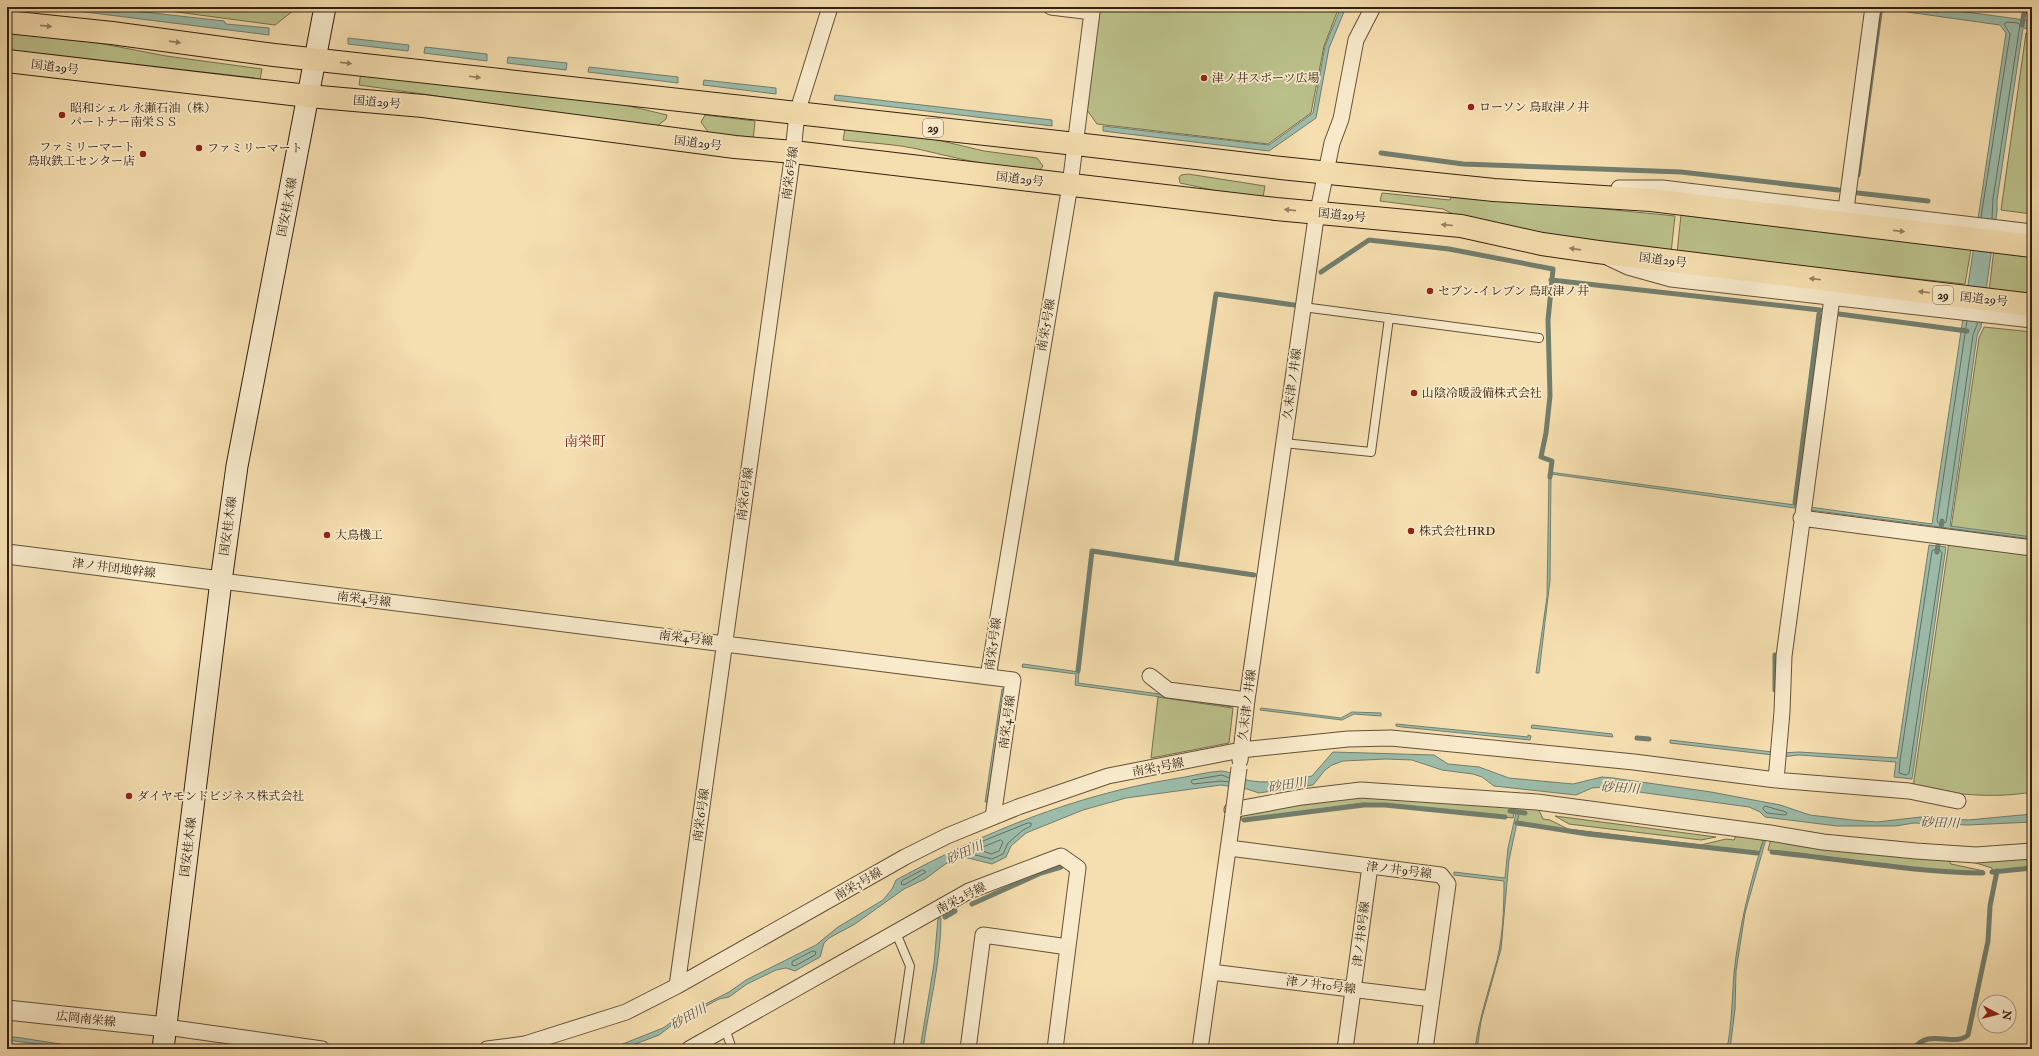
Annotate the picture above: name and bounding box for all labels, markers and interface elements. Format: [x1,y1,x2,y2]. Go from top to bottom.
one-way arrow [40,23,52,30]
one-way arrow [169,38,181,45]
street label: 国道29号 [30,57,80,78]
one-way arrow [339,60,352,66]
place label: 津ノ井スポーツ広場 [1212,71,1320,86]
marker: 津ノ井スポーツ広場 [1199,73,1209,83]
one-way arrow [469,74,481,80]
street label: 国道29号 [352,93,402,112]
place label: ローソン 鳥取津ノ井 [1479,100,1590,115]
place label: 昭和シェル 永瀬石油（株） パートナー南栄ＳＳ [70,101,216,130]
marker: ローソン 鳥取津ノ井 [1466,102,1476,112]
marker: 昭和シェル 永瀬石油（株） パートナー南栄ＳＳ [57,110,67,120]
road number: 29 [923,119,943,137]
street label: 国道29号 [673,133,723,154]
place label: ファミリーマート 鳥取鉄工センター店 [27,140,135,169]
place label: ファミリーマート [207,141,303,156]
marker: ファミリーマート [194,143,204,153]
street label: 南栄6号線 [779,145,802,201]
marker: ファミリーマート 鳥取鉄工センター店 [138,149,148,159]
street label: 国道29号 [995,169,1045,190]
street label: 国安桂木線 [274,176,301,238]
street label: 国道29号 [1317,206,1367,225]
one-way arrow [1284,207,1296,213]
one-way arrow [1441,222,1453,228]
one-way arrow [1893,227,1905,234]
one-way arrow [1569,246,1581,252]
street label: 国道29号 [1638,250,1688,271]
one-way arrow [1809,275,1821,282]
place label: セブン-イレブン 鳥取津ノ井 [1438,284,1590,299]
marker: セブン-イレブン 鳥取津ノ井 [1425,286,1435,296]
road number: 29 [1933,286,1953,304]
one-way arrow [1918,289,1930,295]
street label: 国道29号 [1959,290,2009,309]
street label: 南栄5号線 [1034,298,1059,353]
street label: 久末津ノ井線 [1280,347,1305,421]
place label: 山陰冷暖設備株式会社 [1422,386,1542,401]
marker: 山陰冷暖設備株式会社 [1409,388,1419,398]
district label: 南栄町 [564,433,606,450]
street label: 南栄6号線 [734,466,757,522]
street label: 国安桂木線 [217,495,240,557]
place label: 株式会社HRD [1419,524,1495,539]
marker: 株式会社HRD [1406,526,1416,536]
place label: 大鳥機工 [335,528,383,543]
marker: 大鳥機工 [322,530,332,540]
street label: 津ノ井団地幹線 [71,556,157,581]
street label: 南栄4号線 [336,589,392,610]
street label: 南栄5号線 [982,617,1005,671]
street label: 南栄4号線 [658,628,714,649]
street label: 久末津ノ井線 [1236,668,1259,742]
street label: 南栄4号線 [996,694,1019,750]
street label: 南栄3号線 [1131,755,1185,780]
water label: 砂田川 [1267,774,1310,796]
water label: 砂田川 [1600,779,1642,797]
street label: 南栄6号線 [690,787,713,843]
place label: ダイヤモンドビジネス株式会社 [137,789,304,804]
marker: ダイヤモンドビジネス株式会社 [124,791,134,801]
water label: 砂田川 [1920,814,1962,832]
street label: 国安桂木線 [177,816,200,878]
water label: 砂田川 [943,837,987,868]
street label: 津ノ井9号線 [1365,859,1433,882]
street label: 南栄3号線 [832,865,885,904]
street label: 南栄2号線 [934,879,989,917]
street label: 津ノ井8号線 [1350,901,1373,968]
street label: 津ノ井10号線 [1285,974,1357,997]
north arrow [1977,994,2017,1034]
water label: 砂田川 [668,999,711,1033]
text: N [1999,1008,2014,1022]
street label: 広岡南栄線 [55,1009,117,1030]

